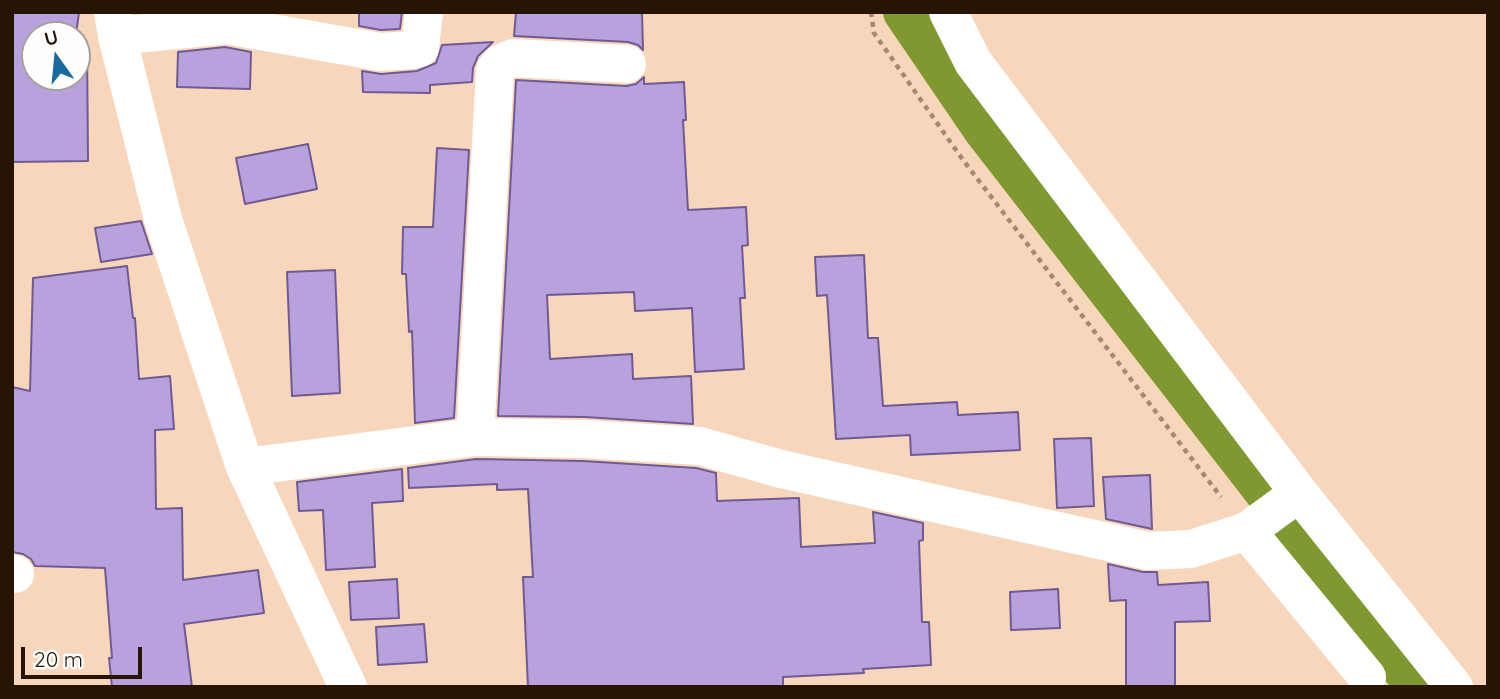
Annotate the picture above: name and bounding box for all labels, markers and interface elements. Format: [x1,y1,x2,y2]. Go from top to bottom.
north arrow [21,21,91,91]
text: U [42,24,61,51]
scale bar [24,632,145,676]
text: 20 m [34,646,83,672]

